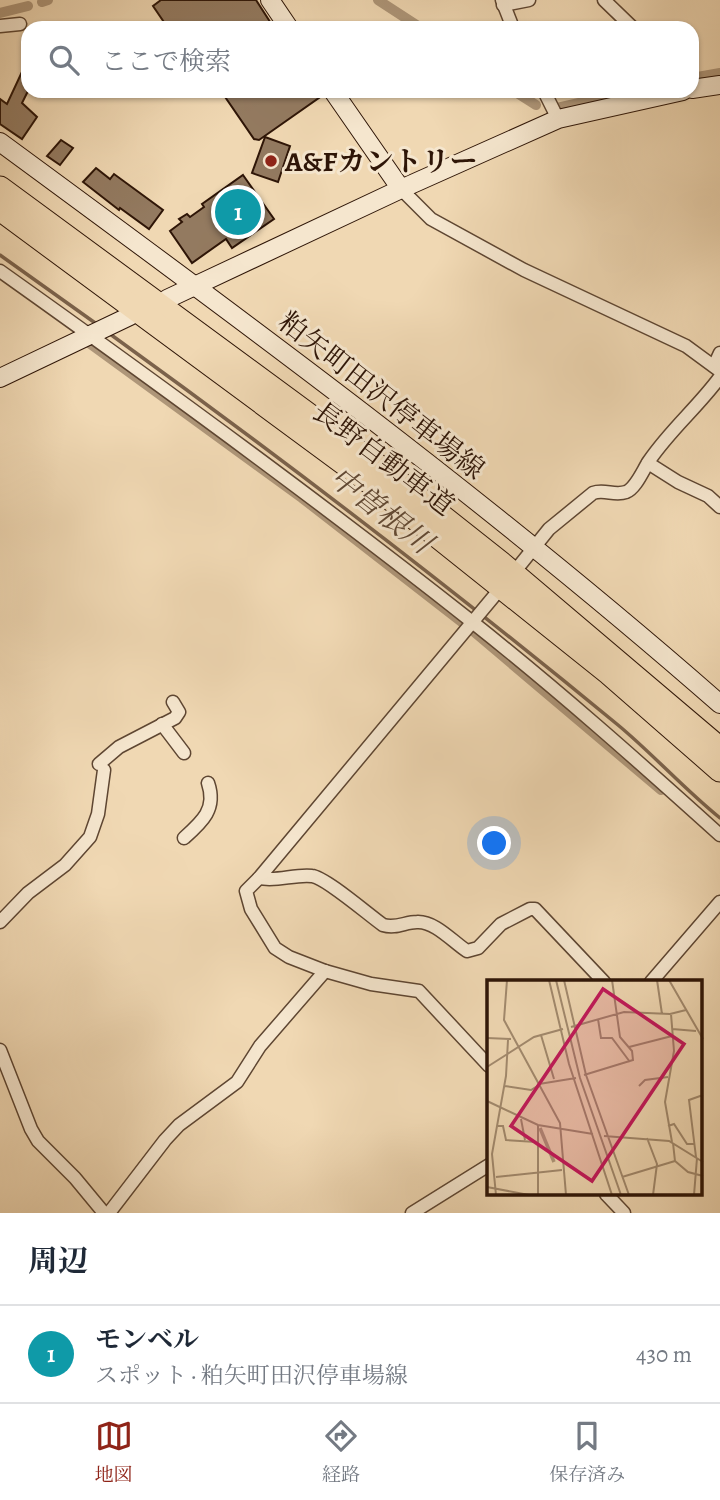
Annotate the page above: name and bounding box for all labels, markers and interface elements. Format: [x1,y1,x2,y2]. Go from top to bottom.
search box [21,21,699,98]
icon: search [45,41,83,79]
text: ここで検索 [101,44,231,79]
place label: A&Fカントリー [284,143,477,181]
marker: A&Fカントリー [263,153,279,169]
pin: 1 [215,186,261,238]
street label: 粕矢町田沢停車場線 [270,303,492,488]
street label: 長野自動車道 [305,393,462,525]
water label: 中曽根川 [321,457,443,565]
your location [477,826,511,860]
inset map [487,980,702,1196]
text: 周辺 [28,1241,88,1281]
text: モンベル [95,1322,199,1357]
text: 1 [47,1339,55,1370]
text: 430 m [636,1339,692,1370]
text: スポット · 粕矢町田沢停車場線 [95,1360,408,1391]
tab: 地図 [95,1417,133,1488]
tab: 経路 [322,1417,360,1488]
tab: 保存済み [549,1417,625,1488]

